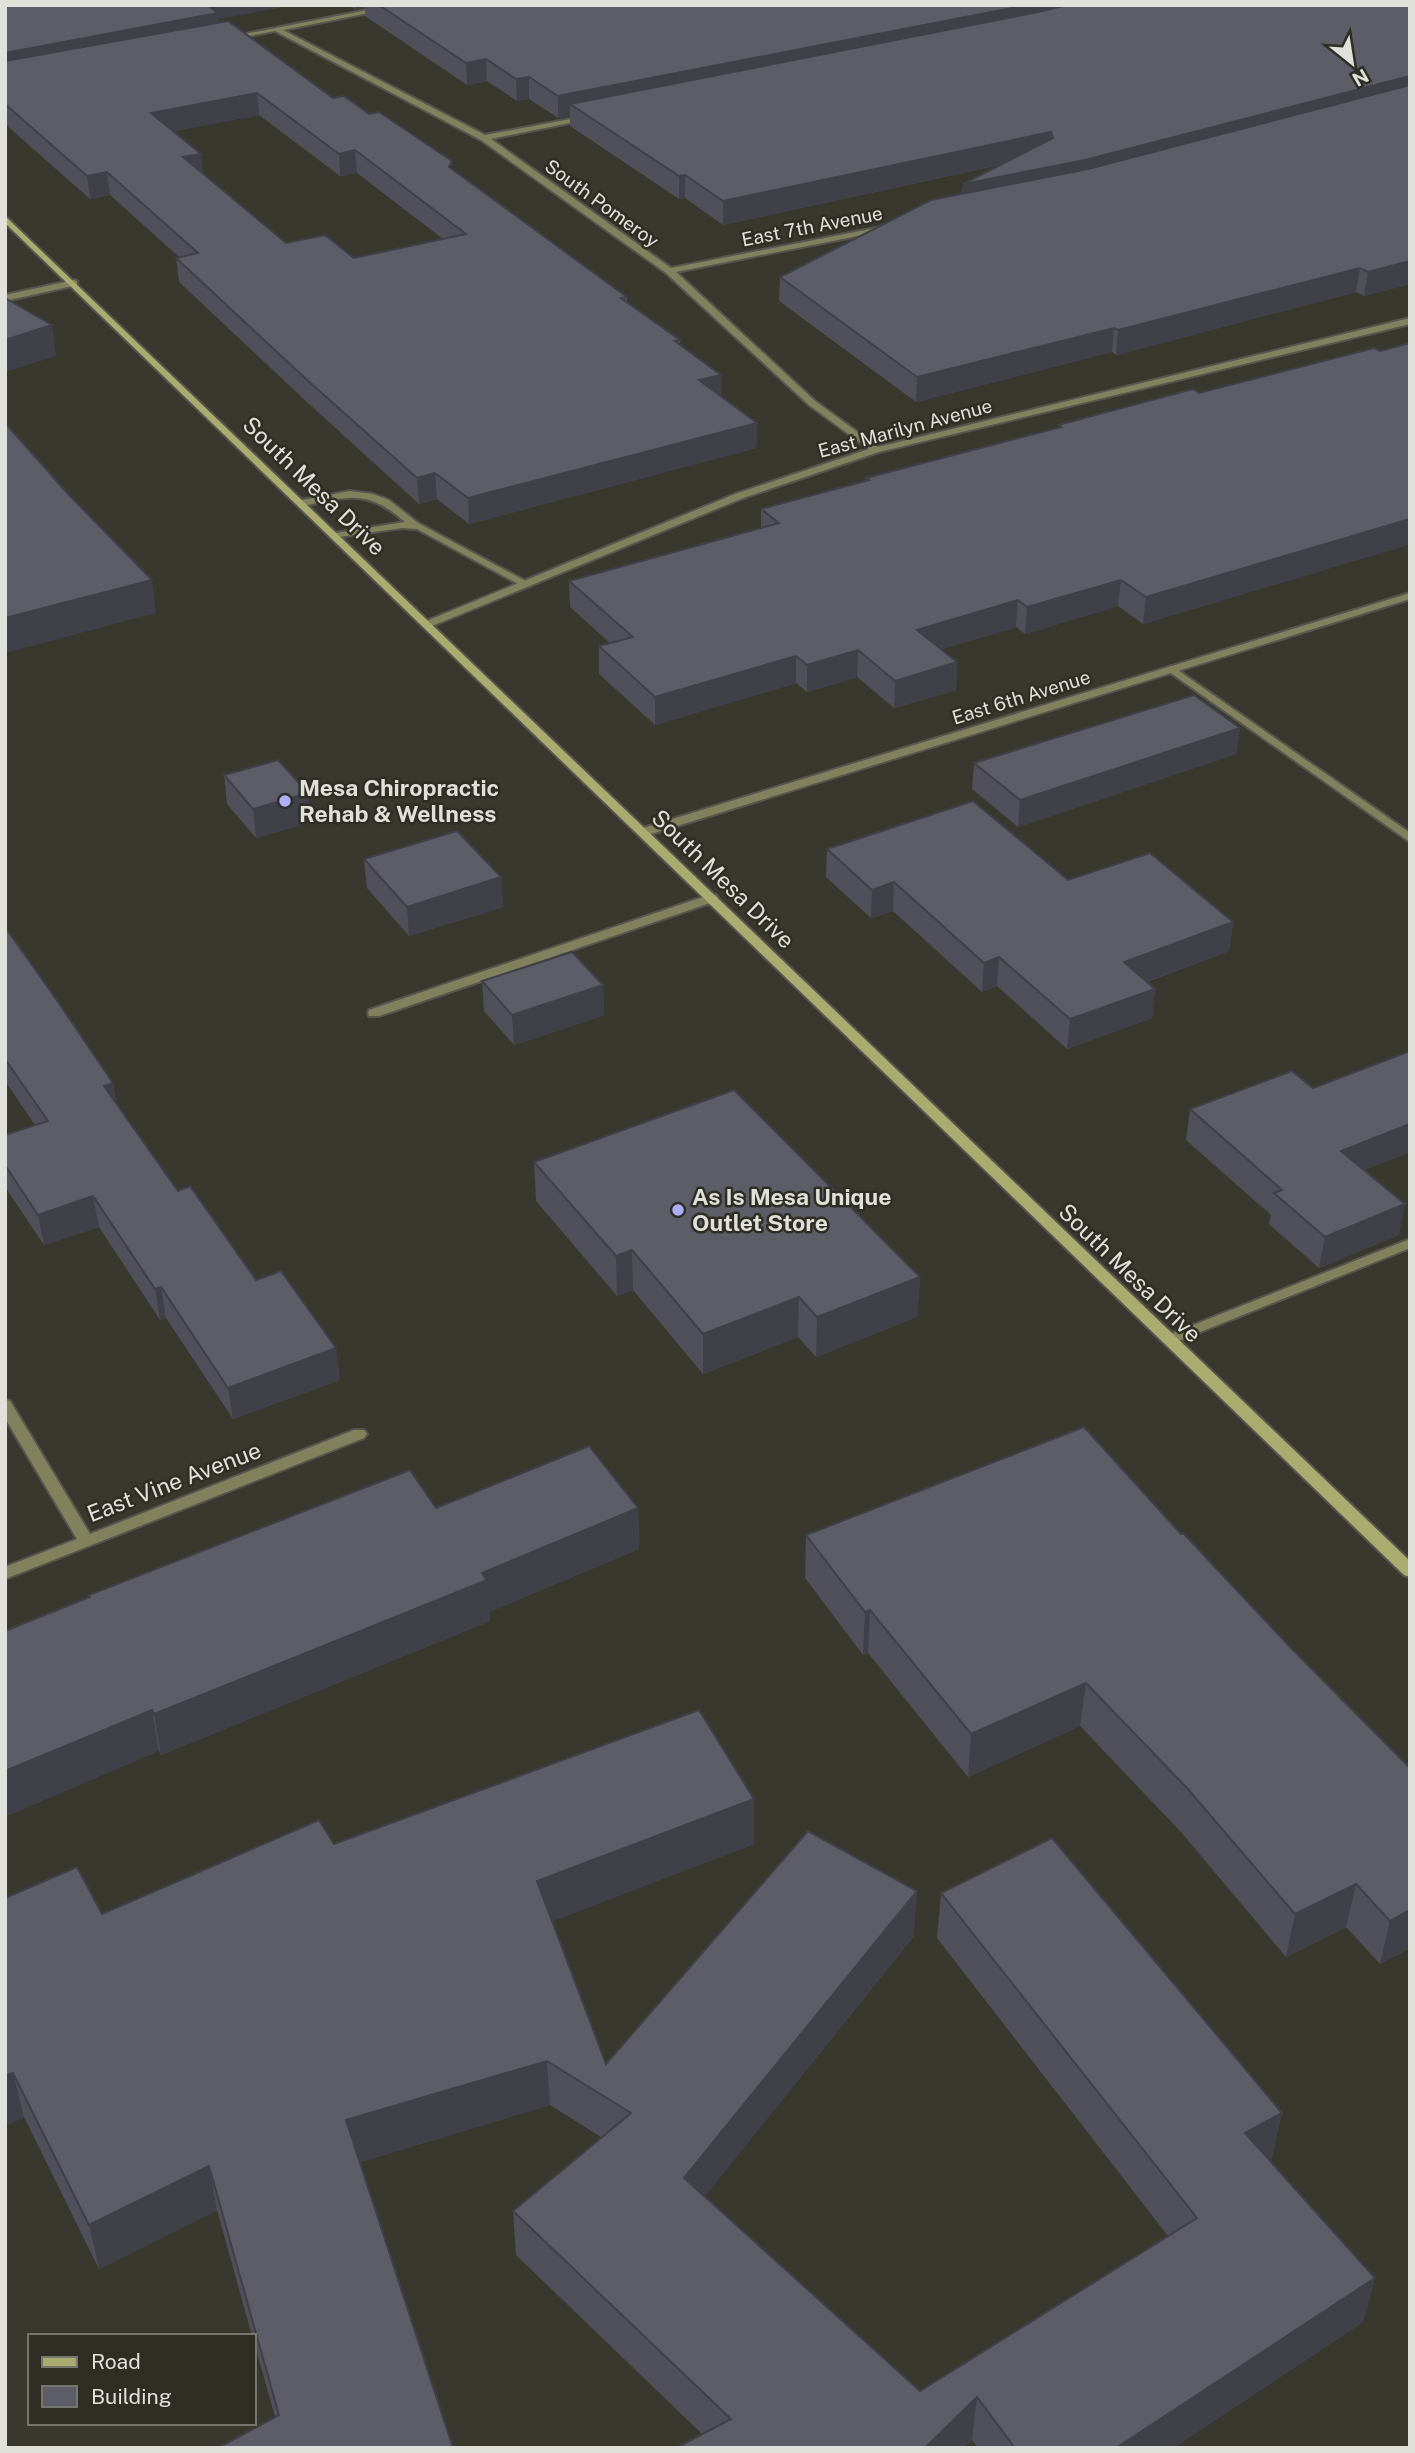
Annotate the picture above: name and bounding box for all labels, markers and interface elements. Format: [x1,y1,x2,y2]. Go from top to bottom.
north arrow [1317,28,1387,98]
text: N [1349,64,1372,91]
street label: South Pomeroy [541,154,663,252]
street label: East 7th Avenue [740,202,884,250]
street label: East Marilyn Avenue [816,394,994,462]
street label: South Mesa Drive [237,411,391,561]
street label: East 6th Avenue [949,665,1093,729]
place label: Mesa Chiropractic Rehab & Wellness [299,774,499,827]
marker: Mesa Chiropractic Rehab & Wellness [277,793,293,809]
street label: South Mesa Drive [646,804,800,954]
place label: As Is Mesa Unique Outlet Store [692,1183,892,1236]
street label: South Mesa Drive [1053,1198,1207,1348]
marker: As Is Mesa Unique Outlet Store [670,1202,686,1218]
street label: East Vine Avenue [83,1436,265,1527]
legend [28,2334,256,2425]
text: Road [91,2349,141,2374]
text: Building [91,2384,172,2409]

